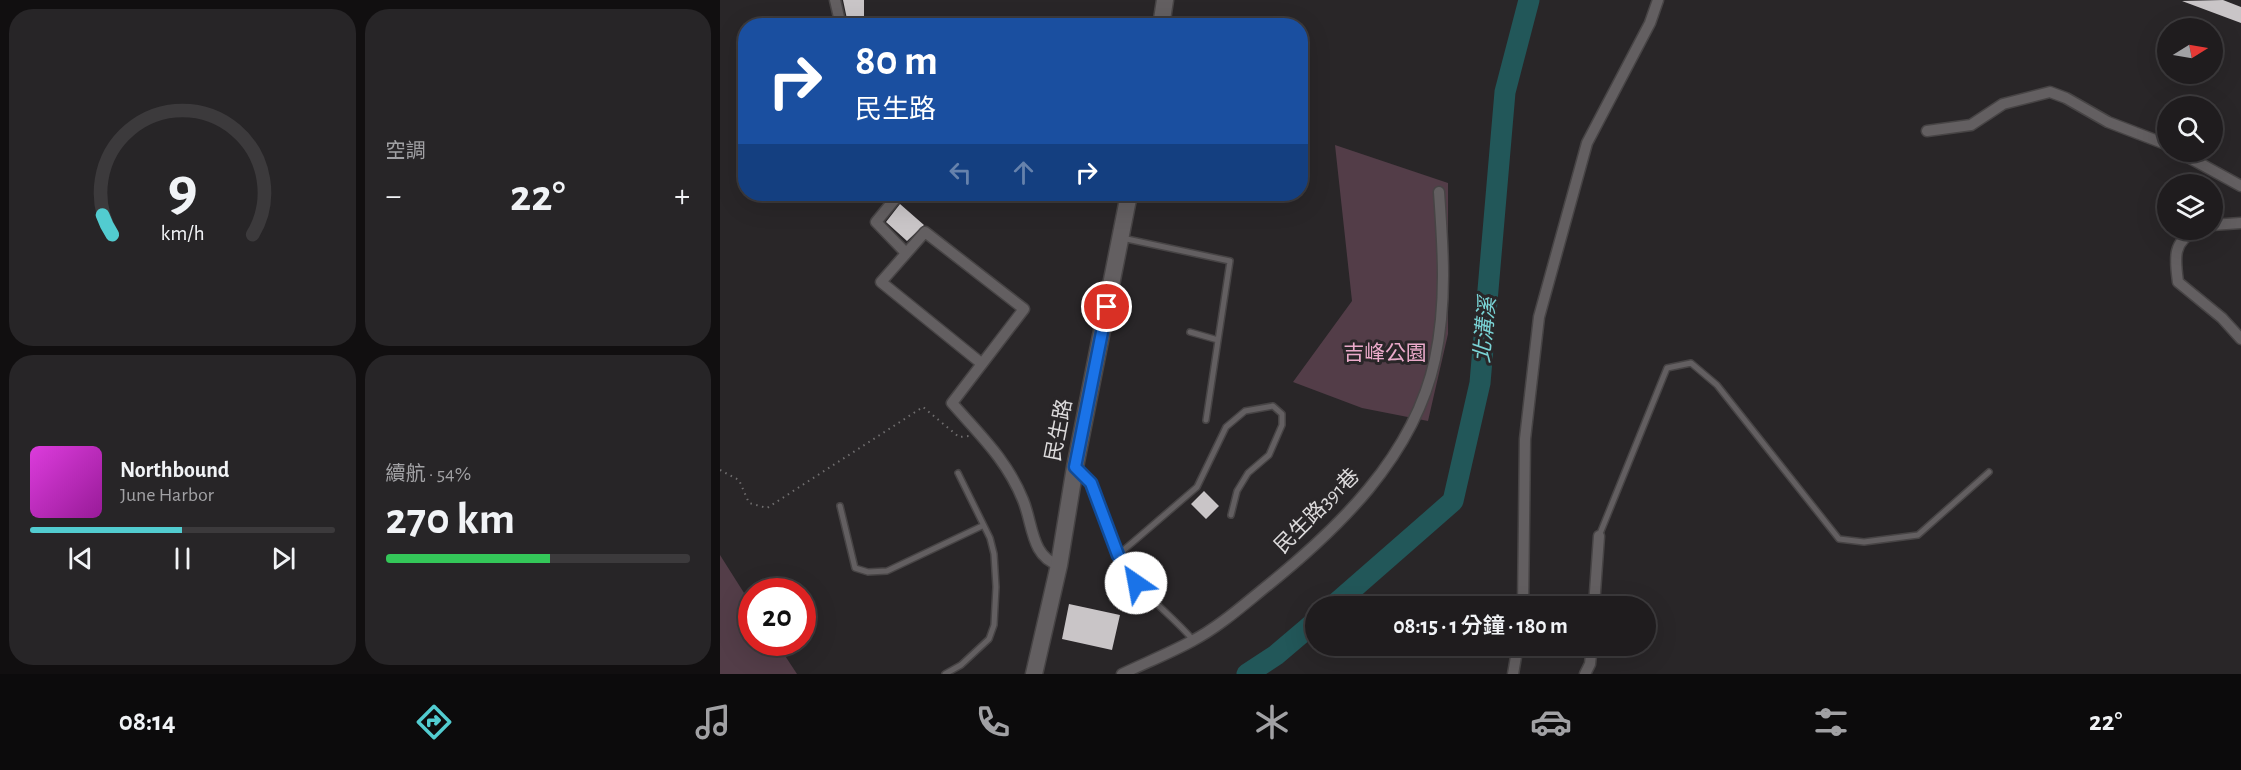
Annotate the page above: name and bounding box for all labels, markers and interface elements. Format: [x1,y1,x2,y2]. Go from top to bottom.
north arrow [2157,18,2223,84]
map controls [2157,18,2223,240]
text: 80 m [855,40,938,82]
icon: right [756,42,834,120]
text: 民生路 [855,96,936,123]
button: search [2157,96,2223,162]
text: 空調 [386,141,426,161]
icon: left [944,156,977,189]
icon: ahead [1007,156,1040,189]
icon: right [1070,156,1103,189]
text: 9 [167,159,197,221]
text: 22° [510,174,566,219]
button: layers [2157,174,2223,240]
text: − [386,180,401,213]
text: + [674,180,690,213]
text: km/h [160,223,204,244]
pin [1081,281,1132,332]
icon: arrive [1090,290,1123,323]
water label: 北溝溪 [1470,293,1499,364]
park label: 吉峰公園 [1343,342,1427,364]
street label: 民生路 [1042,397,1075,463]
text: Northbound [120,459,229,481]
text: 續航 · 54% [386,464,471,484]
street label: 民生路391巷 [1270,464,1363,557]
text: June Harbor [120,485,214,505]
text: 270 km [386,497,515,542]
icon: previous [64,542,97,575]
icon: pause [166,542,199,575]
icon: next [267,542,300,575]
position arrow [1104,551,1168,615]
speed limit sign: 20 [738,578,816,656]
text: 08:15 · 1 分鐘 · 180 m [1393,615,1568,637]
icon: directions [413,701,455,743]
icon: music [692,701,734,743]
icon: phone [972,701,1014,743]
icon: climate [1251,701,1293,743]
icon: car [1530,701,1572,743]
icon: filters [1810,701,1852,743]
text: 08:14 [119,708,176,735]
text: 22° [2089,708,2122,735]

